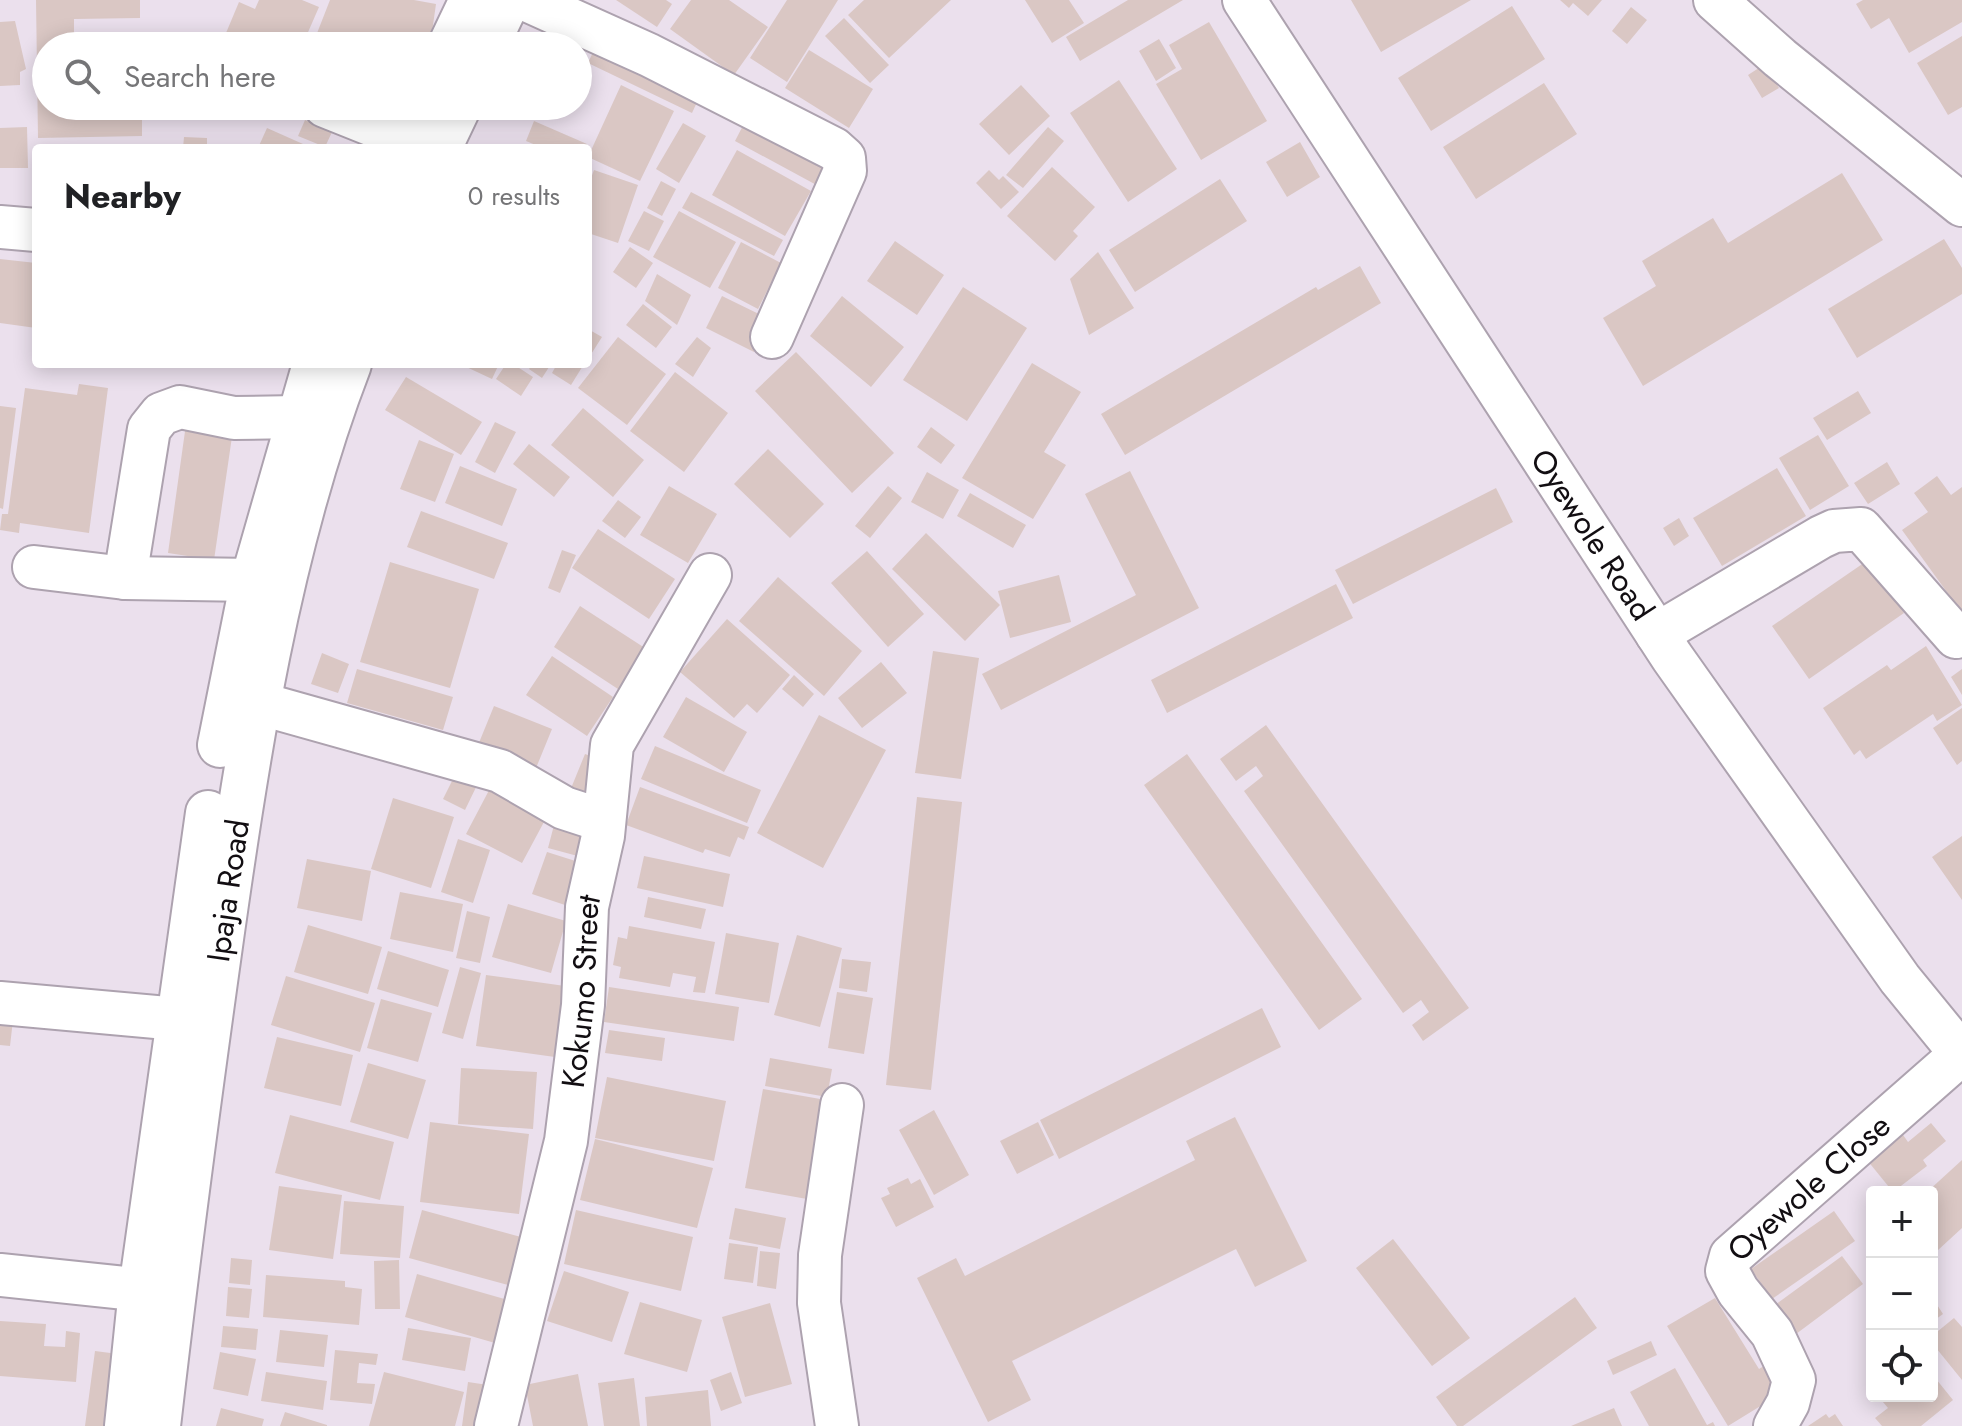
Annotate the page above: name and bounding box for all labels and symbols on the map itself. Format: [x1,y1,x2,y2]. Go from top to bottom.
street label: Oyewole Road [1519,440,1665,630]
street label: Ipaja Road [195,816,261,965]
street label: Kokumo Street [550,890,612,1091]
street label: Oyewole Close [1717,1103,1901,1272]

